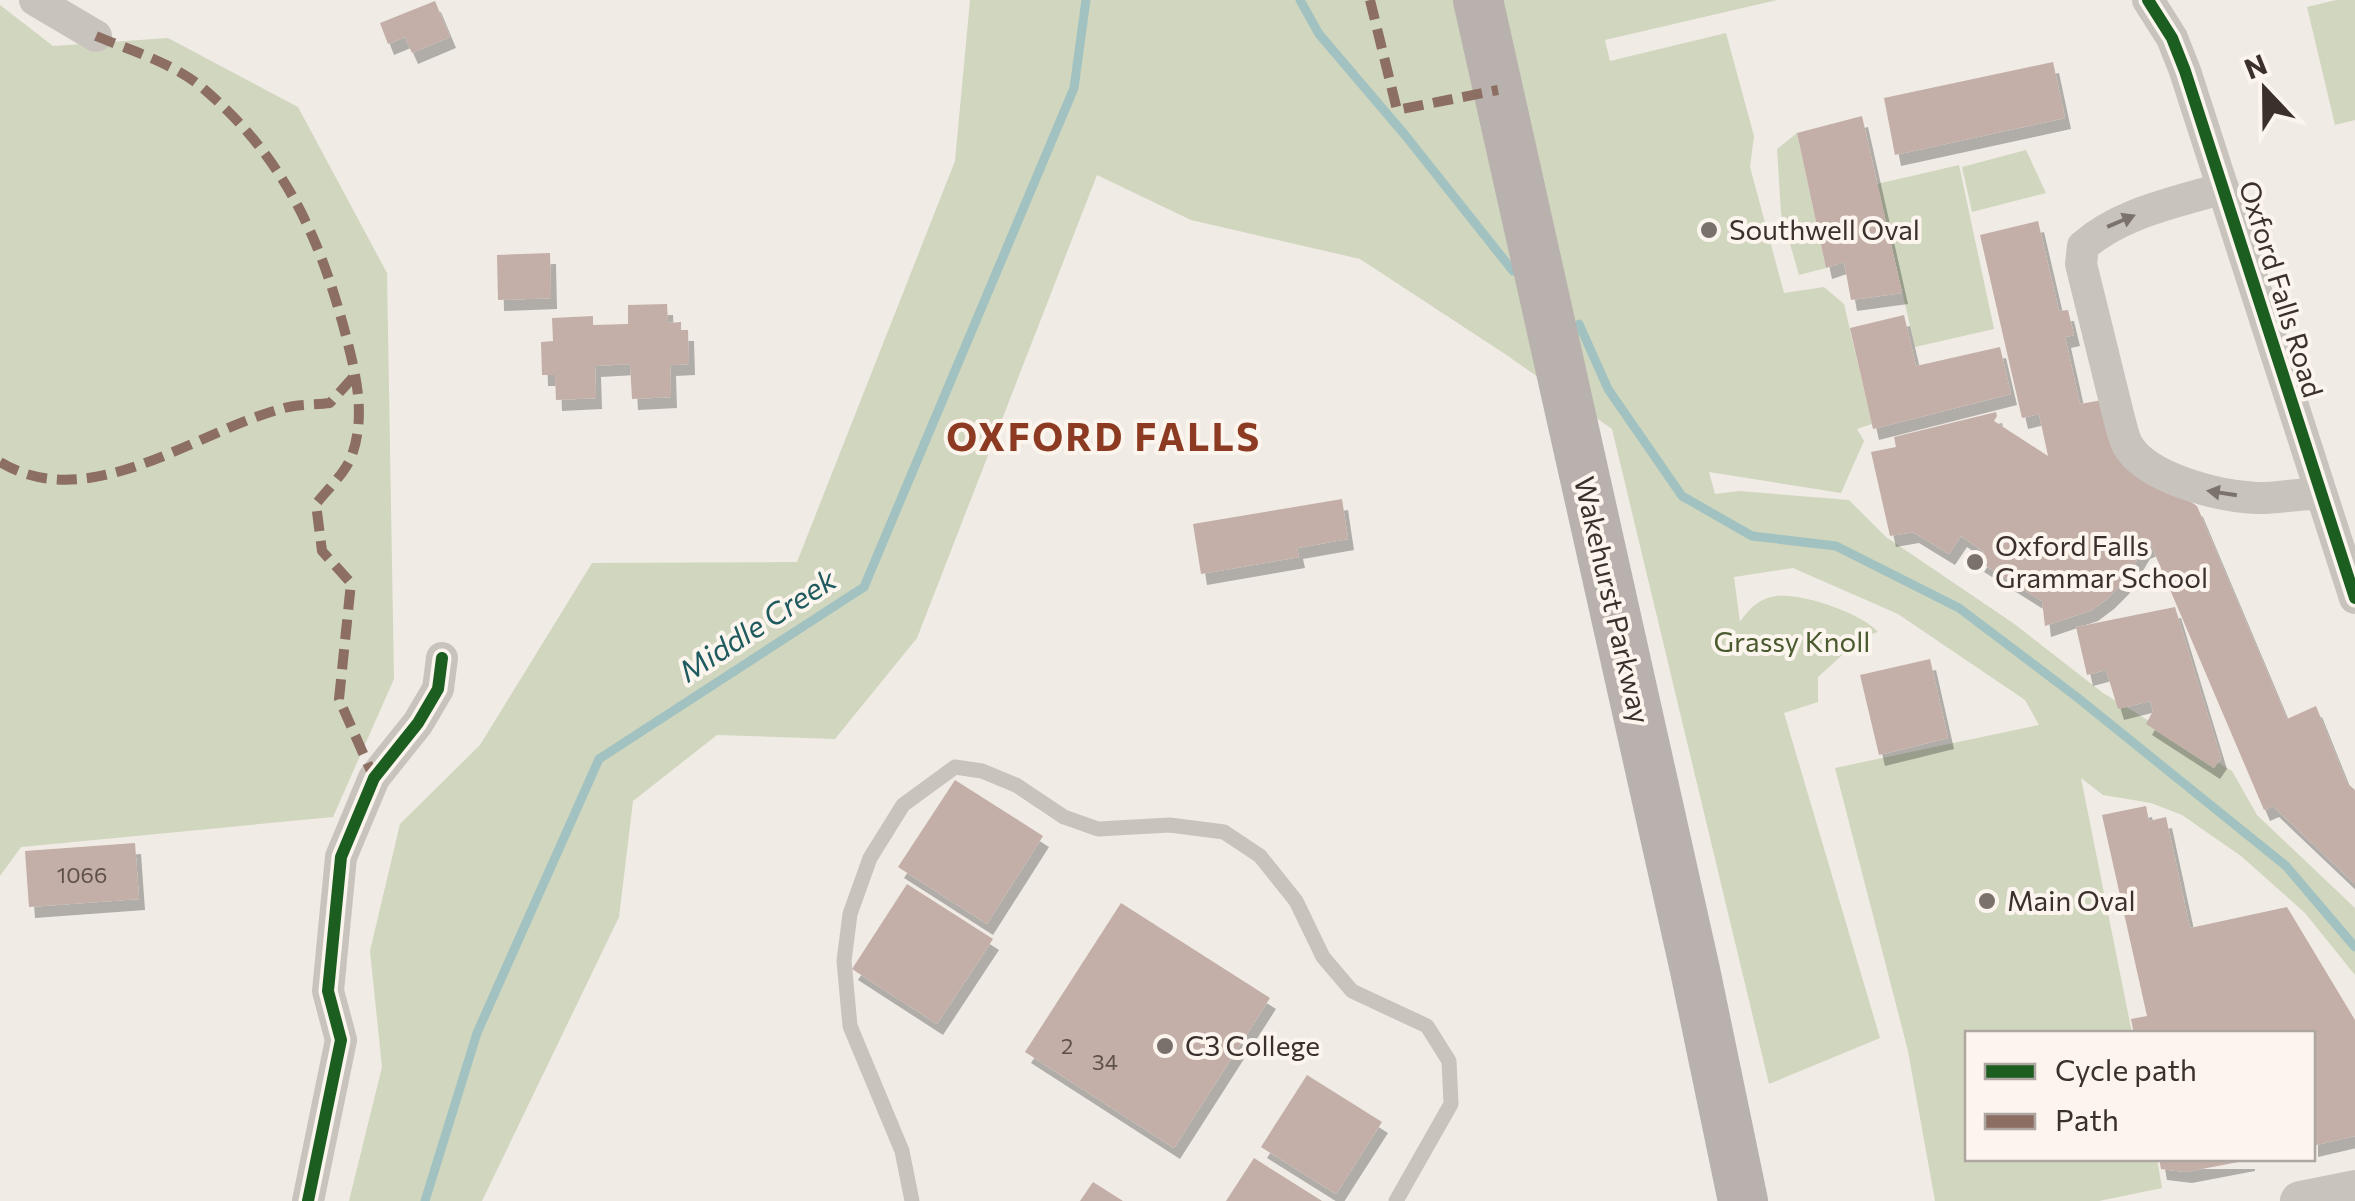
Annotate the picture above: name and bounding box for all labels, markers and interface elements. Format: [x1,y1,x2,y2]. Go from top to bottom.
north arrow [2215,40,2315,140]
text: N [2239,46,2271,86]
street label: Oxford Falls Road [2233,176,2331,401]
place label: Southwell Oval [1729,212,1920,246]
one-way arrow [2106,213,2136,229]
marker: Southwell Oval [1698,219,1720,241]
district label: OXFORD FALLS [946,412,1262,459]
street label: Wakehurst Parkway [1568,473,1658,727]
one-way arrow [2206,485,2238,501]
place label: Oxford Falls Grammar School [1995,528,2208,594]
marker: Oxford Falls Grammar School [1964,551,1986,573]
water label: Middle Creek [671,559,843,688]
park label: Grassy Knoll [1714,624,1870,658]
house number: 1066 [57,861,107,888]
place label: Main Oval [2007,883,2136,917]
marker: Main Oval [1976,890,1998,912]
place label: C3 College [1185,1028,1320,1062]
legend [1965,1031,2315,1161]
house number: 2 [1061,1032,1073,1059]
marker: C3 College [1154,1035,1176,1057]
house number: 34 [1092,1048,1118,1075]
text: Cycle path [2055,1050,2197,1087]
text: Path [2055,1100,2119,1137]

